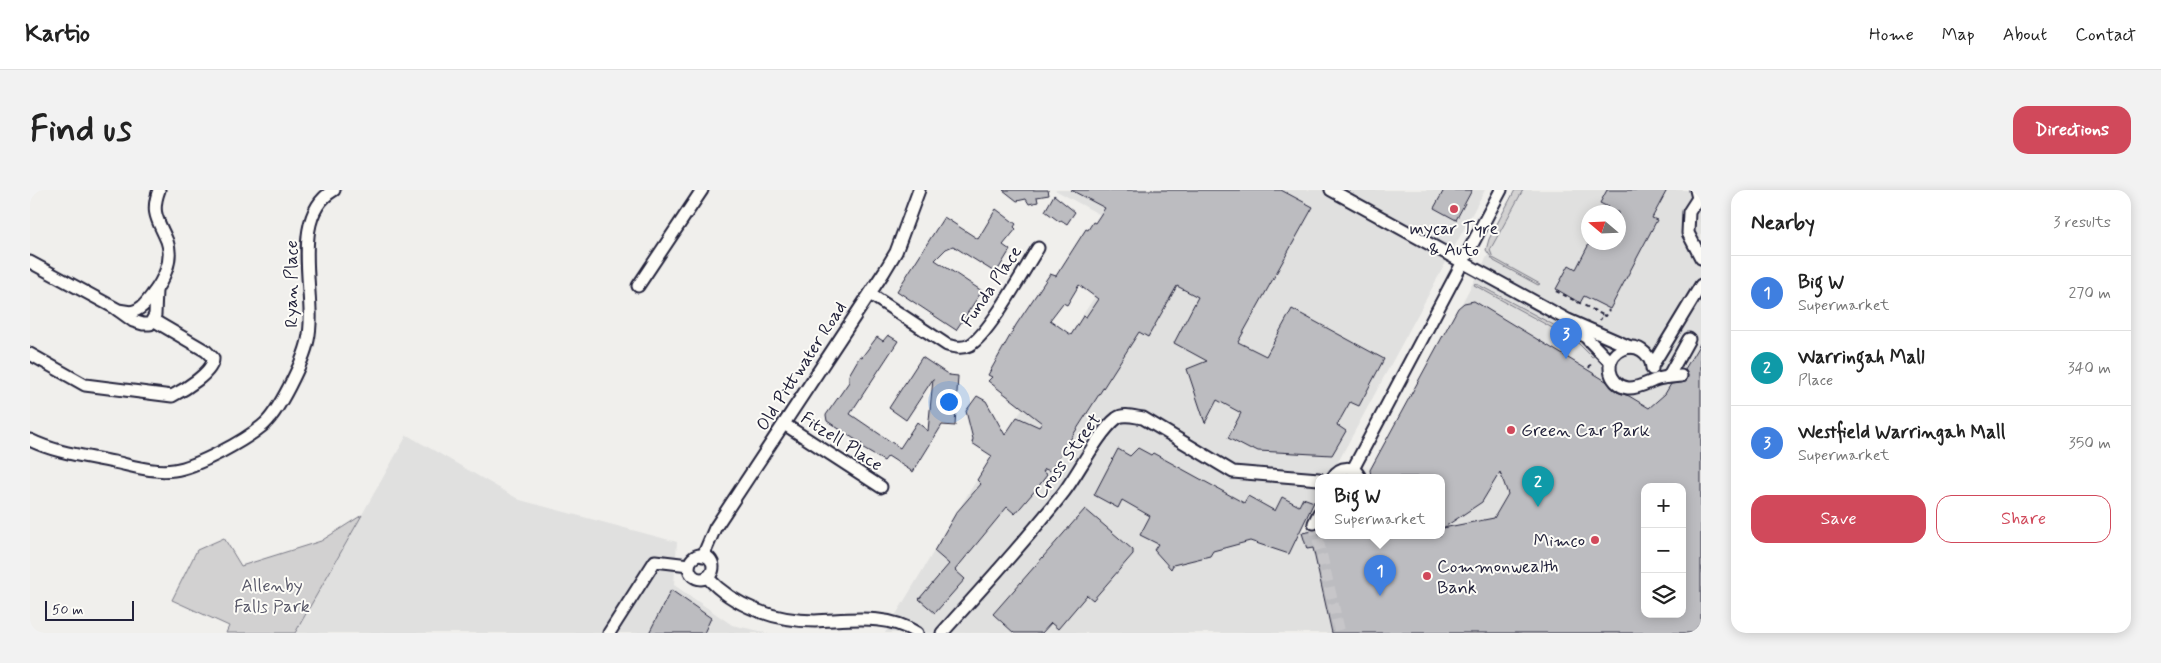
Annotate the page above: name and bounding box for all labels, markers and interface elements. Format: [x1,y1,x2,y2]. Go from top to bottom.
text: Kartio [25,19,90,50]
text: Home [1869,23,1914,47]
text: Map [1942,23,1975,47]
text: About [2003,23,2047,47]
text: Contact [2075,23,2136,47]
button: Directions [2013,106,2131,154]
text: Find us [30,107,132,153]
marker: mycar Tyre & Auto [1448,203,1460,215]
north arrow [1581,205,1626,250]
text: Nearby [1751,209,1815,237]
text: 3 results [2053,212,2111,233]
place label: mycar Tyre & Auto [1410,217,1499,262]
street label: Ryan Place [280,240,304,328]
street label: Funda Place [956,241,1028,332]
text: Big W [1798,270,1844,295]
text: 1 [1763,283,1771,304]
text: 270 m [2068,283,2111,304]
text: Supermarket [1798,295,1889,316]
street label: Old Pittwater Road [751,297,853,436]
pin: 3 [1550,318,1582,359]
text: Warringah Mall [1798,345,1925,370]
text: 2 [1763,358,1771,379]
text: 340 m [2067,358,2111,379]
text: Place [1798,370,1833,391]
your location [936,389,962,415]
street label: Fitzell Place [796,406,887,477]
street label: Cross Street [1029,409,1107,504]
place label: Green Car Park [1521,419,1650,443]
text: Westfield Warringah Mall [1798,420,2005,445]
marker: Green Car Park [1505,424,1517,436]
text: 3 [1763,433,1771,454]
text: 350 m [2069,433,2111,454]
text: Supermarket [1798,445,1889,466]
pin: 2 [1522,466,1554,507]
popup [1315,474,1445,539]
map controls [1641,483,1686,618]
button: + [1641,483,1686,528]
text: Big W [1334,484,1381,509]
button: Save [1751,495,1926,543]
button: Share [1936,495,2111,543]
text: Supermarket [1334,509,1426,530]
button: − [1641,528,1686,573]
place label: Mimco [1534,529,1585,553]
marker: Mimco [1589,534,1601,546]
pin: 1 [1364,555,1396,596]
place label: Commonwealth Bank [1437,555,1558,600]
marker: Commonwealth Bank [1421,570,1433,582]
button: layers [1641,573,1686,618]
park label: Allenby Falls Park [234,574,310,619]
scale bar [45,598,134,621]
text: 50 m [52,601,83,619]

